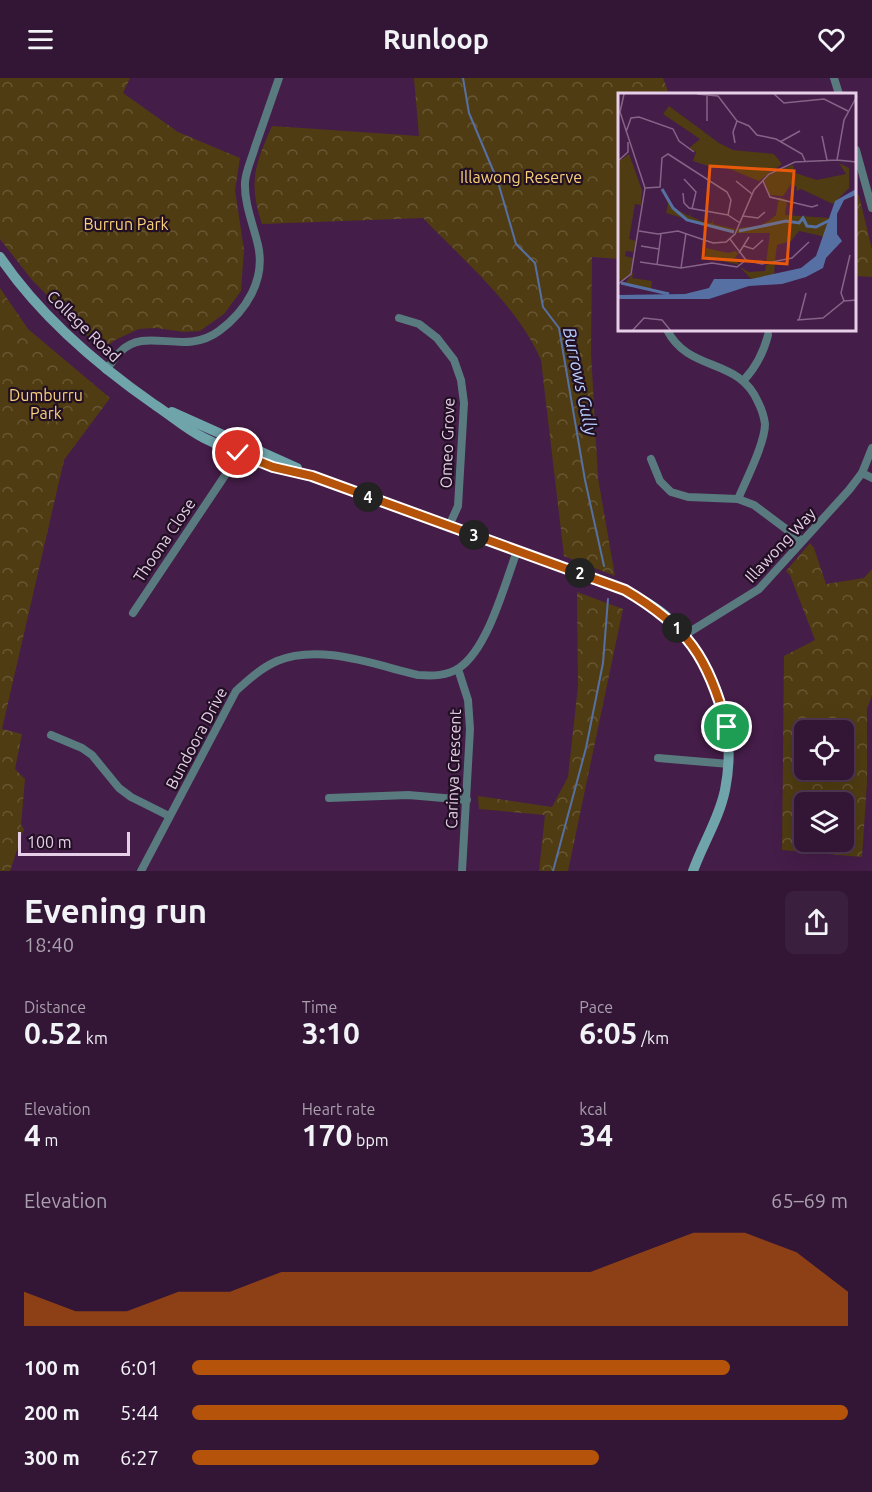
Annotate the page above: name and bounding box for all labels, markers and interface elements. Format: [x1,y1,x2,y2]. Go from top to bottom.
icon: menu [24,23,57,56]
icon: heart [815,23,848,56]
text: Runloop [383,24,489,54]
inset map [618,93,857,332]
park label: Illawong Reserve [460,168,582,186]
park label: Burrun Park [83,215,169,233]
street label: College Road [44,287,124,365]
water label: Burrows Gully [560,325,602,437]
park label: Dumburru Park [9,386,83,422]
street label: Omeo Grove [436,397,458,489]
pin [212,427,263,478]
icon: check [221,436,254,469]
pin: 4 [353,482,383,512]
text: 4 [363,488,373,506]
street label: Thoona Close [129,495,199,585]
street label: Illawong Way [741,504,819,586]
pin: 3 [459,520,489,550]
text: 3 [469,526,479,544]
pin: 2 [565,558,595,588]
text: 2 [575,564,585,582]
pin: 1 [662,613,692,643]
text: 1 [672,619,682,637]
street label: Bundoora Drive [162,684,230,792]
pin [701,701,752,752]
street label: Carinya Crescent [442,708,464,829]
icon: arrive [710,710,743,743]
map controls [794,720,854,852]
button: locate [794,720,854,780]
button: layers [794,792,854,852]
scale bar [18,829,130,856]
text: 100 m [27,833,72,851]
button: share [785,891,848,954]
text: Evening run [24,892,207,929]
text: 18:40 [24,933,74,956]
text: Distance [24,998,86,1016]
text: Time [302,998,337,1016]
text: Pace [579,998,613,1016]
text: 0.52 [24,1016,82,1050]
text: 3:10 [302,1016,360,1050]
text: 6:05 [579,1016,637,1050]
text: km [82,1029,108,1047]
text: /km [637,1029,669,1047]
text: Elevation [24,1100,91,1118]
text: Heart rate [302,1100,375,1118]
text: kcal [579,1100,607,1118]
text: 4 [24,1118,41,1152]
text: 170 [302,1118,352,1152]
text: 34 [579,1118,613,1152]
text: m [41,1131,58,1149]
text: bpm [352,1131,389,1149]
text: Elevation [24,1189,107,1212]
text: 65–69 m [771,1189,848,1212]
text: 100 m [24,1356,80,1379]
text: 6:01 [120,1356,159,1379]
text: 200 m [24,1401,80,1424]
text: 5:44 [120,1401,159,1424]
text: 300 m [24,1446,80,1469]
text: 6:27 [120,1446,159,1469]

